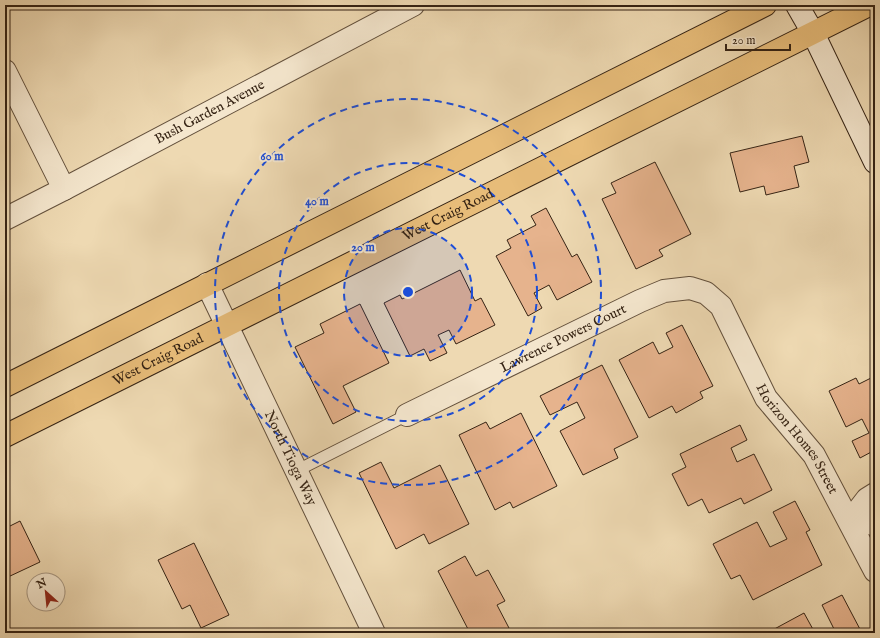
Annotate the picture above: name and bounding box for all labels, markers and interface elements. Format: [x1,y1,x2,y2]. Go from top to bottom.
scale bar [726,26,790,52]
text: 20 m [732,33,755,48]
street label: Bush Garden Avenue [152,76,268,148]
text: 60 m [261,149,284,164]
street label: West Craig Road [400,185,497,245]
text: 40 m [305,194,330,209]
text: 20 m [351,240,375,255]
centre of rings [401,285,415,299]
street label: Lawrence Powers Court [497,300,630,377]
street label: West Craig Road [110,329,207,390]
street label: Horizon Homes Street [751,381,842,497]
street label: North Tioga Way [260,408,321,509]
north arrow [26,572,66,612]
text: N [34,575,50,593]

